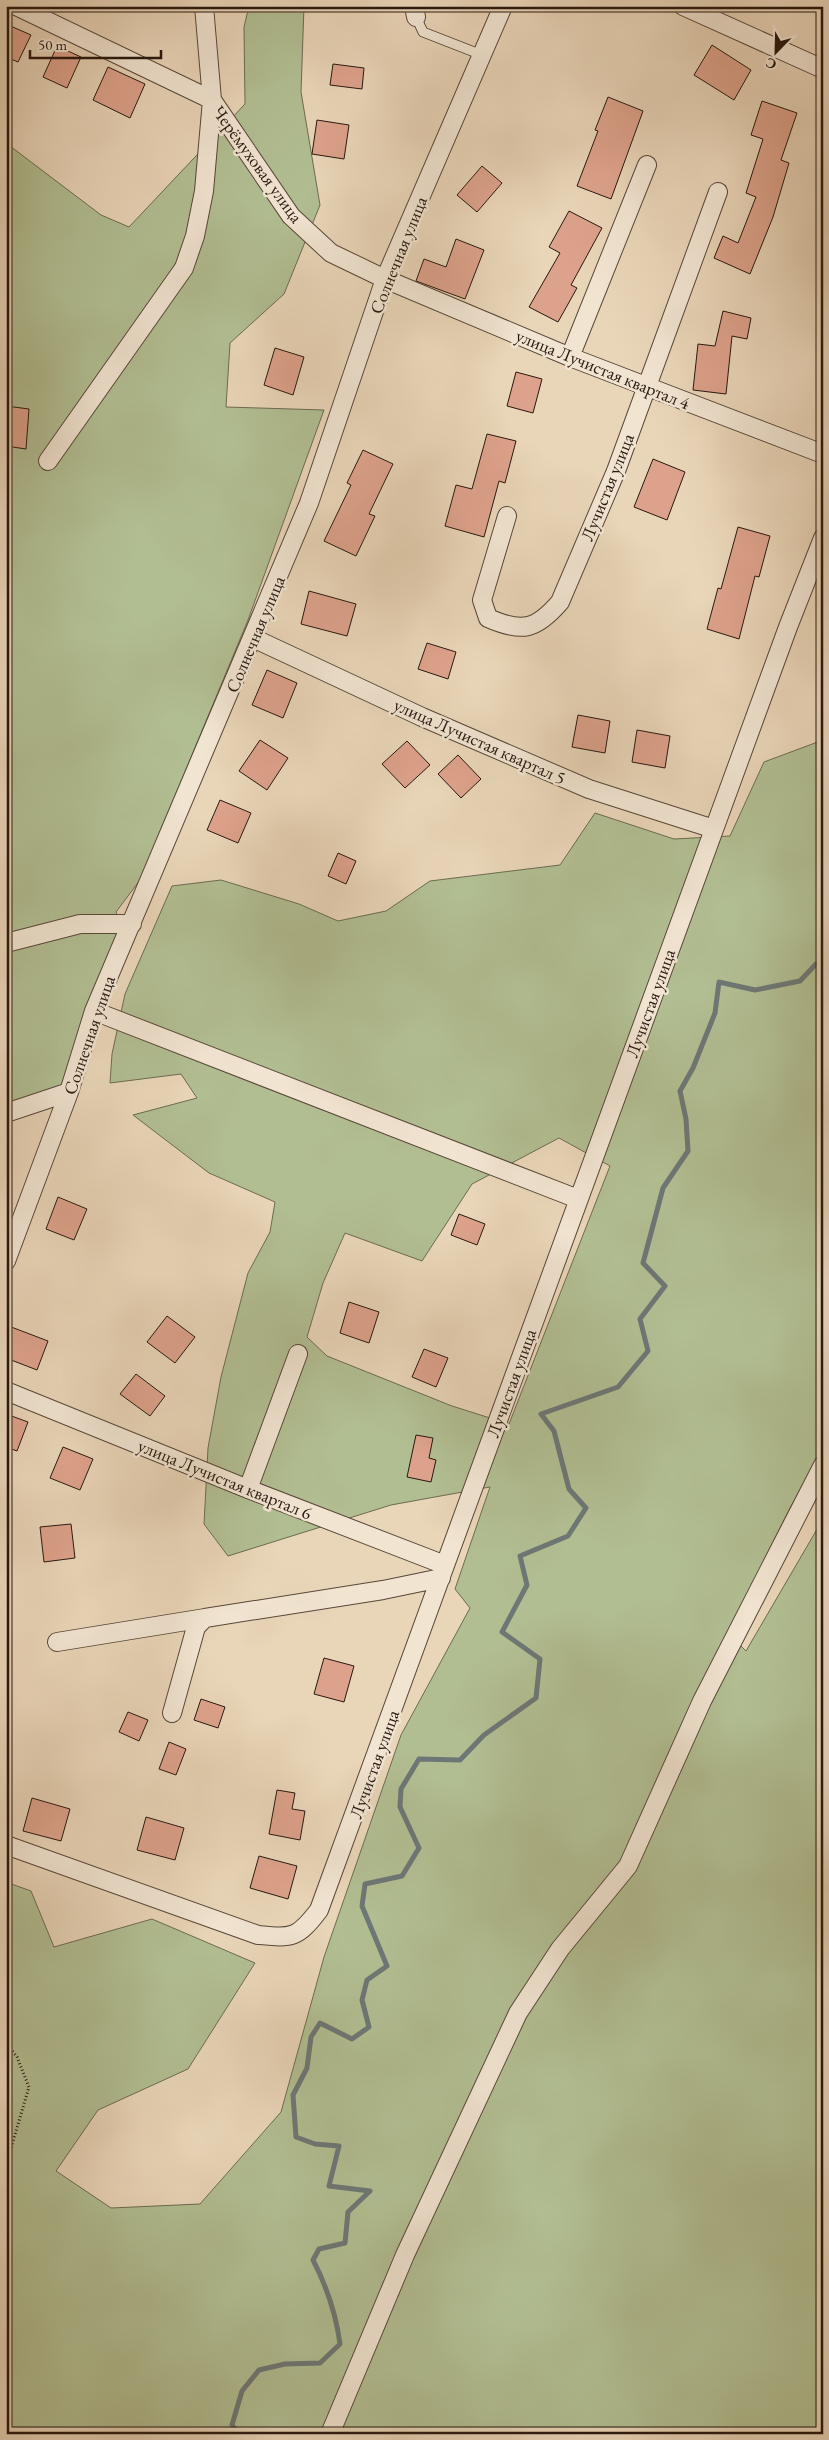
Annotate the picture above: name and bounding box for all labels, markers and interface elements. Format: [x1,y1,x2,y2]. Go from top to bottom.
scale bar [30,28,161,60]
north arrow [752,28,802,78]
text: 50 m [38,35,67,54]
text: С [763,54,779,74]
street label: Черёмуховая улица [208,101,309,228]
street label: Солнечная улица [364,192,432,317]
street label: улица Лучистая квартал 4 [513,324,694,415]
street label: Лучистая улица [575,429,639,544]
street label: Солнечная улица [220,571,290,696]
street label: улица Лучистая квартал 5 [391,693,569,789]
street label: Лучистая улица [620,945,681,1060]
street label: Солнечная улица [58,972,120,1098]
street label: Лучистая улица [481,1325,542,1440]
street label: улица Лучистая квартал 6 [135,1434,316,1525]
street label: Лучистая улица [344,1706,405,1821]

